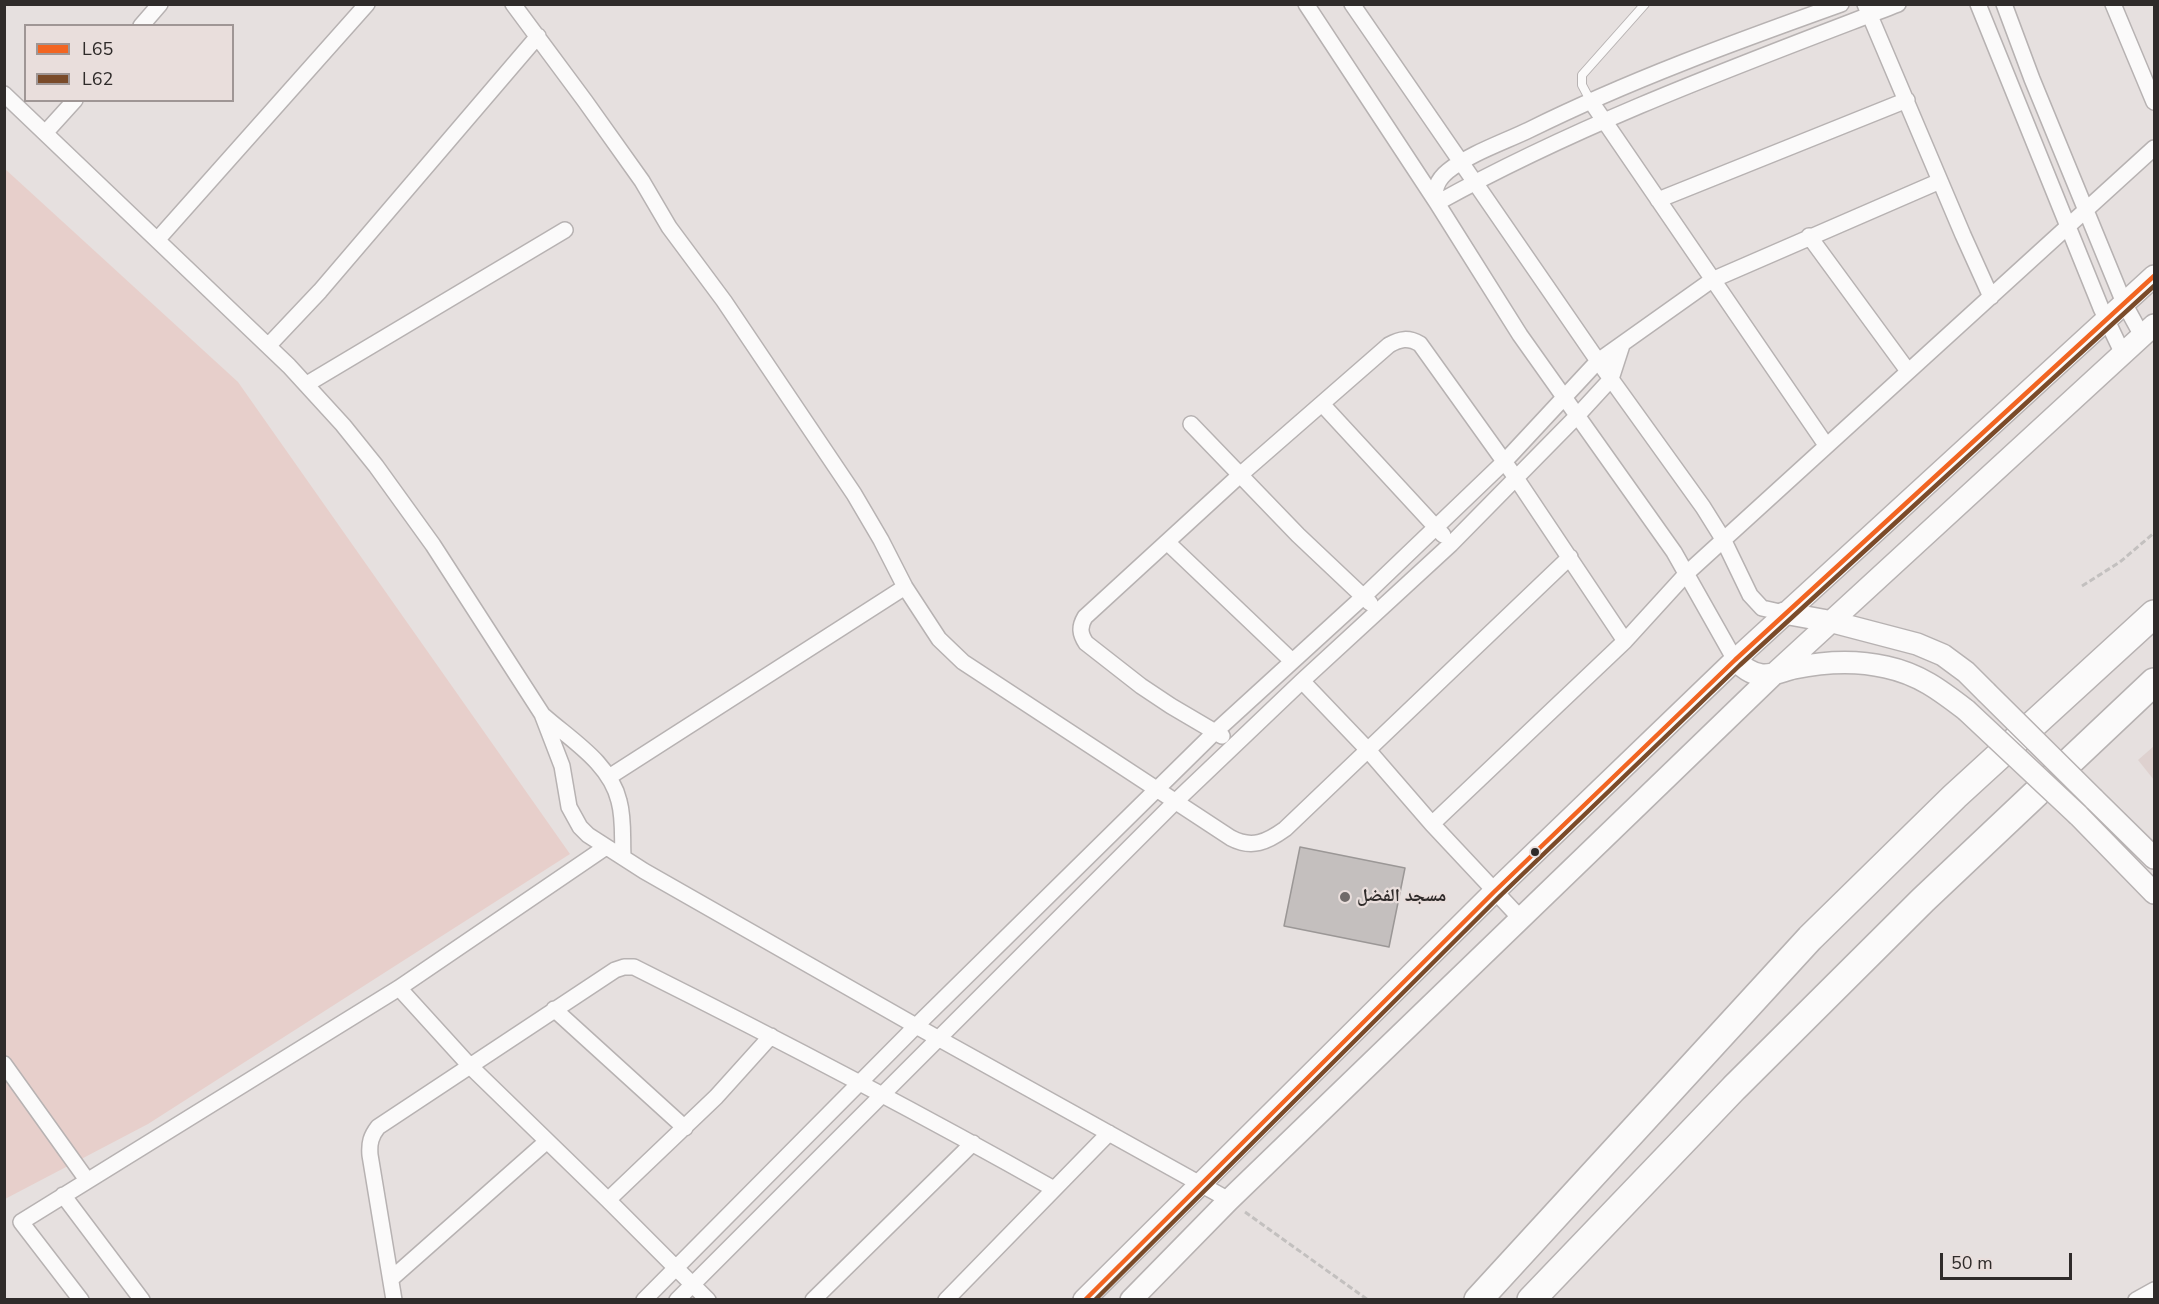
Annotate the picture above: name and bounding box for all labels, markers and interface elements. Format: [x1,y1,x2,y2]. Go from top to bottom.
legend [24,24,234,102]
text: L65 [82,37,113,61]
text: L62 [82,67,113,91]
unlabelled marker [1529,846,1541,858]
place label: مسجد الفضل [1357,886,1446,908]
marker: مسجد الفضل [1338,890,1352,904]
scale bar [1943,1241,2075,1279]
text: 50 m [1951,1251,1993,1275]

